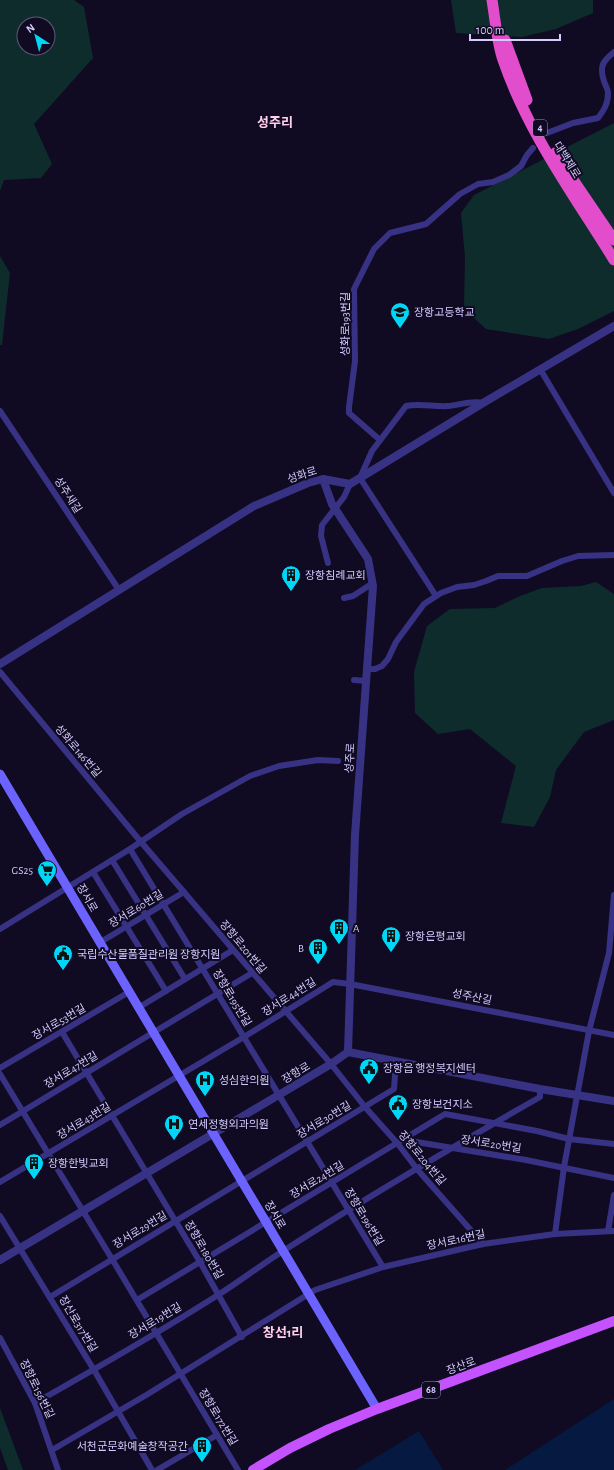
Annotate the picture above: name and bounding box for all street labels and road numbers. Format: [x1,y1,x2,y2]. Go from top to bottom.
road number: 4 [533,120,547,136]
street label: 대백제로 [552,140,582,180]
street label: 성화로193번길 [340,292,351,356]
street label: 성화로 [286,465,318,485]
street label: 성주새길 [52,475,84,515]
street label: 성화로146번길 [53,723,103,779]
street label: 성주로 [343,742,357,774]
street label: 장서로 [75,882,99,914]
street label: 장서로60번길 [107,888,165,930]
street label: 장항로201번길 [218,918,268,976]
street label: 장항로195번길 [211,968,253,1028]
street label: 장서로44번길 [260,976,318,1018]
street label: 성주산길 [451,988,493,1006]
street label: 장서로53번길 [30,1002,88,1042]
street label: 장서로47번길 [42,1050,100,1090]
street label: 장항로 [280,1060,312,1086]
street label: 장서로30번길 [295,1100,353,1140]
street label: 장서로43번길 [55,1101,113,1141]
street label: 장항로204번길 [396,1129,448,1187]
street label: 장서로20번길 [460,1134,522,1154]
street label: 장서로24번길 [288,1160,346,1200]
street label: 장항로196번길 [343,1186,385,1248]
street label: 장서로 [262,1199,288,1231]
street label: 장서로29번길 [111,1210,169,1250]
street label: 장항로180번길 [183,1219,225,1281]
street label: 장서로16번길 [426,1228,486,1252]
street label: 장산로317번길 [57,1294,99,1354]
street label: 장서로19번길 [127,1301,183,1341]
street label: 장산로 [445,1356,477,1376]
street label: 장항로156번길 [18,1358,56,1420]
road number: 68 [422,1382,440,1398]
street label: 장항로172번길 [197,1387,239,1447]

